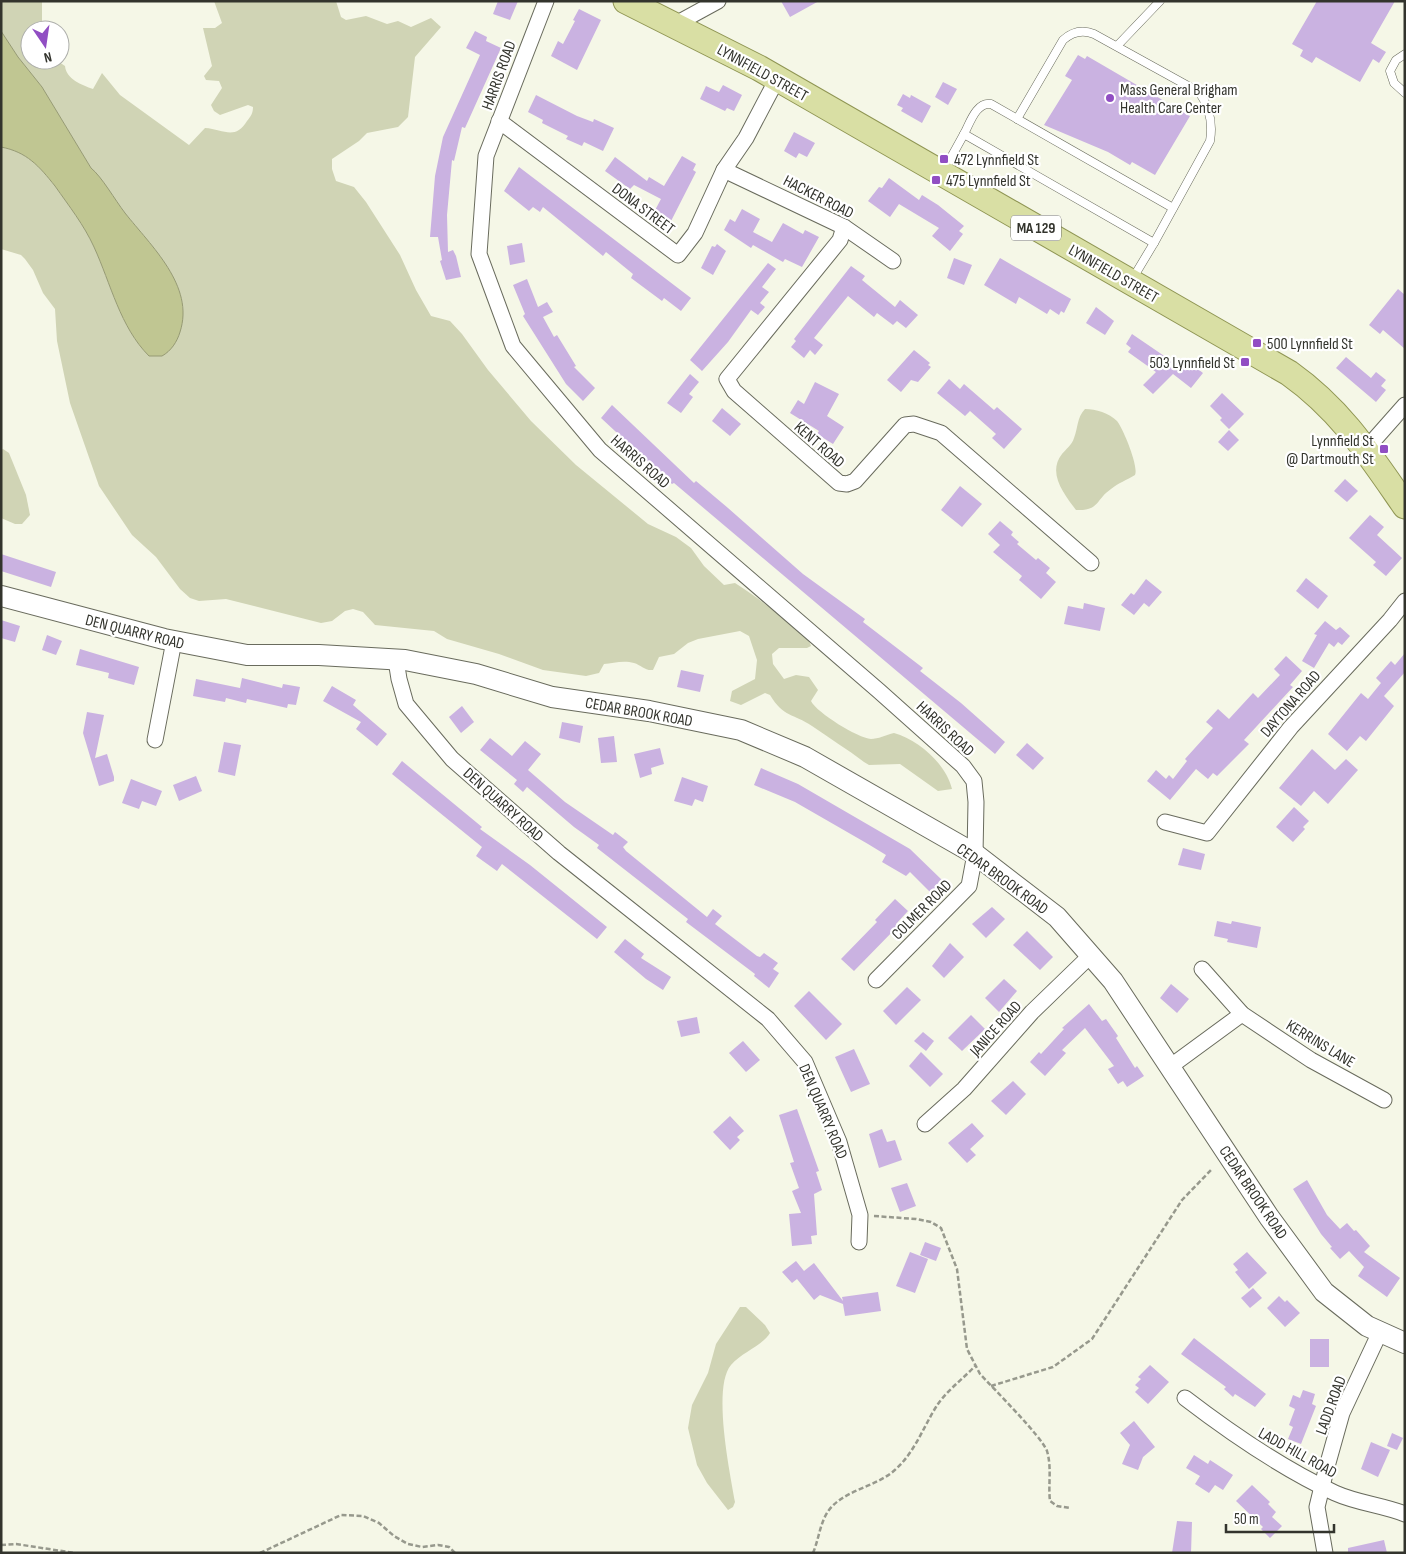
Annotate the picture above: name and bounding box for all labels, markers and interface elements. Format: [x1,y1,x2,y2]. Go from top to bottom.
north arrow [20,20,70,70]
street label: HARRIS ROAD [478,38,521,113]
street label: LYNNFIELD STREET [714,41,811,106]
text: N [42,48,53,66]
place label: Mass General Brigham Health Care Center [1120,81,1238,118]
marker: Mass General Brigham Health Care Center [1104,92,1116,104]
place label: 472 Lynnfield St [954,151,1039,170]
marker: 472 Lynnfield St [938,153,950,165]
street label: HACKER ROAD [780,172,857,223]
place label: 475 Lynnfield St [946,172,1031,191]
marker: 475 Lynnfield St [930,174,942,186]
street label: DONA STREET [608,179,679,239]
road number: MA 129 [1011,216,1061,240]
street label: LYNNFIELD STREET [1065,241,1162,308]
place label: 500 Lynnfield St [1267,335,1353,354]
marker: 500 Lynnfield St [1251,337,1263,349]
place label: 503 Lynnfield St [1149,354,1235,373]
marker: 503 Lynnfield St [1239,356,1251,368]
street label: KENT ROAD [790,418,848,472]
street label: HARRIS ROAD [607,431,674,493]
place label: Lynnfield St @ Dartmouth St [1286,432,1374,469]
marker: Lynnfield St @ Dartmouth St [1378,443,1390,455]
street label: DEN QUARRY ROAD [83,611,186,654]
street label: DAYTONA ROAD [1257,667,1325,741]
street label: CEDAR BROOK ROAD [584,694,694,731]
street label: HARRIS ROAD [912,698,978,761]
street label: DEN QUARRY ROAD [459,764,547,846]
street label: CEDAR BROOK ROAD [953,840,1052,919]
street label: COLMER ROAD [888,876,956,944]
street label: JANICE ROAD [966,997,1026,1061]
street label: KERRINS LANE [1282,1016,1358,1072]
street label: DEN QUARRY ROAD [794,1061,851,1162]
street label: CEDAR BROOK ROAD [1215,1143,1291,1243]
street label: LADD ROAD [1312,1373,1351,1437]
street label: LADD HILL ROAD [1255,1424,1340,1483]
scale bar [1226,1502,1334,1534]
text: 50 m [1234,1510,1259,1529]

